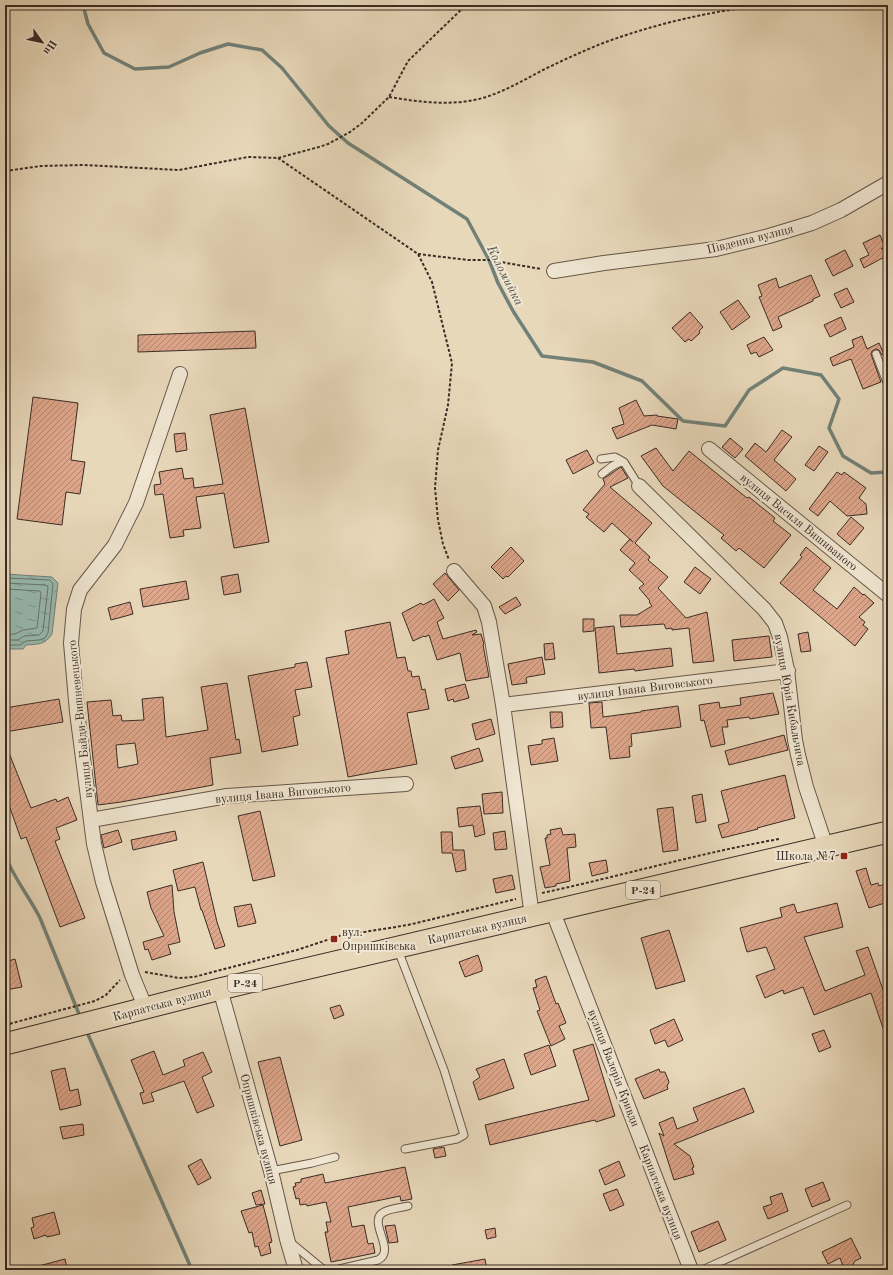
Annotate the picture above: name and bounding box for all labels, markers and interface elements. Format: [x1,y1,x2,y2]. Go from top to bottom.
north arrow [22,22,62,62]
text: Пн [40,37,58,56]
street label: Південна вулиця [705,222,795,257]
water label: Коломийка [484,243,525,308]
street label: вулиця Василя Вишиваного [738,472,859,574]
street label: вулиця Юрія Кибальчича [771,633,808,767]
street label: вулиця Байди-Вишневецького [67,639,95,799]
street label: вулиця Івана Виговського [577,675,713,703]
street label: вулиця Івана Виговського [215,782,351,806]
place label: Школа №7 [776,851,836,863]
marker: Школа №7 [839,851,849,861]
road number: Р-24 [626,881,660,899]
street label: Карпатська вулиця [427,913,528,947]
place label: вул. Опришківська [342,927,416,953]
marker: вул. Опришківська [329,934,339,944]
road number: Р-24 [228,974,262,992]
street label: Карпатська вулиця [112,986,213,1024]
street label: вулиця Валерія Кривди [585,1008,642,1129]
street label: Опришківська вулиця [237,1072,280,1186]
street label: Карпатська вулиця [636,1143,684,1242]

